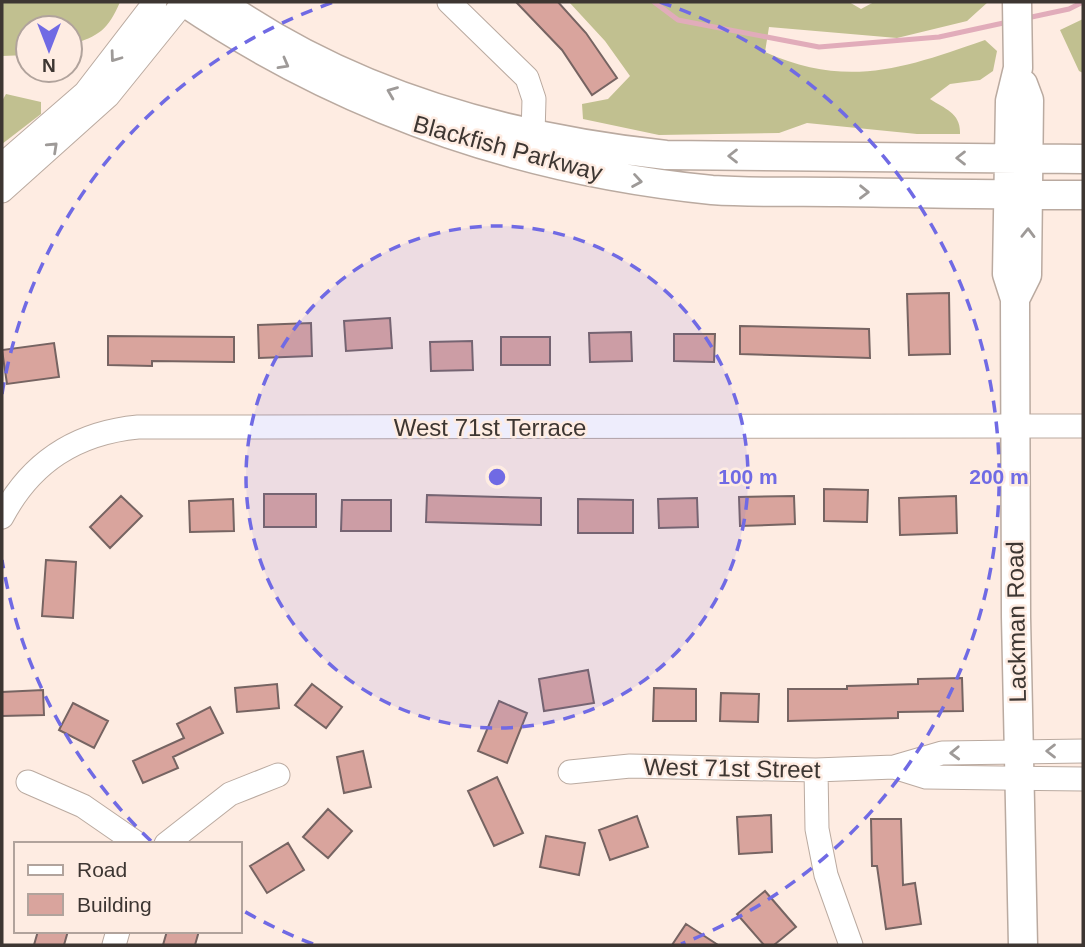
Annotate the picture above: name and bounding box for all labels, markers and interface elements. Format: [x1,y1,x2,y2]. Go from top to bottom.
north arrow [14,14,84,84]
one-way arrow [111,49,123,62]
text: N [42,55,56,76]
one-way arrow [276,56,289,69]
one-way arrow [386,87,398,101]
street label: Blackfish Parkway [410,110,606,186]
one-way arrow [45,142,58,155]
one-way arrow [728,148,738,164]
one-way arrow [955,150,966,166]
one-way arrow [631,173,643,188]
one-way arrow [860,184,870,200]
one-way arrow [1020,227,1036,238]
street label: West 71st Terrace [394,414,586,441]
centre of rings [485,465,509,489]
text: 100 m [718,465,778,488]
text: 200 m [969,465,1029,488]
street label: Lackman Road [1001,541,1031,703]
one-way arrow [1045,743,1055,759]
one-way arrow [949,745,960,760]
street label: West 71st Street [643,753,821,783]
legend [14,842,242,933]
text: Road [77,858,127,881]
text: Building [77,893,152,916]

